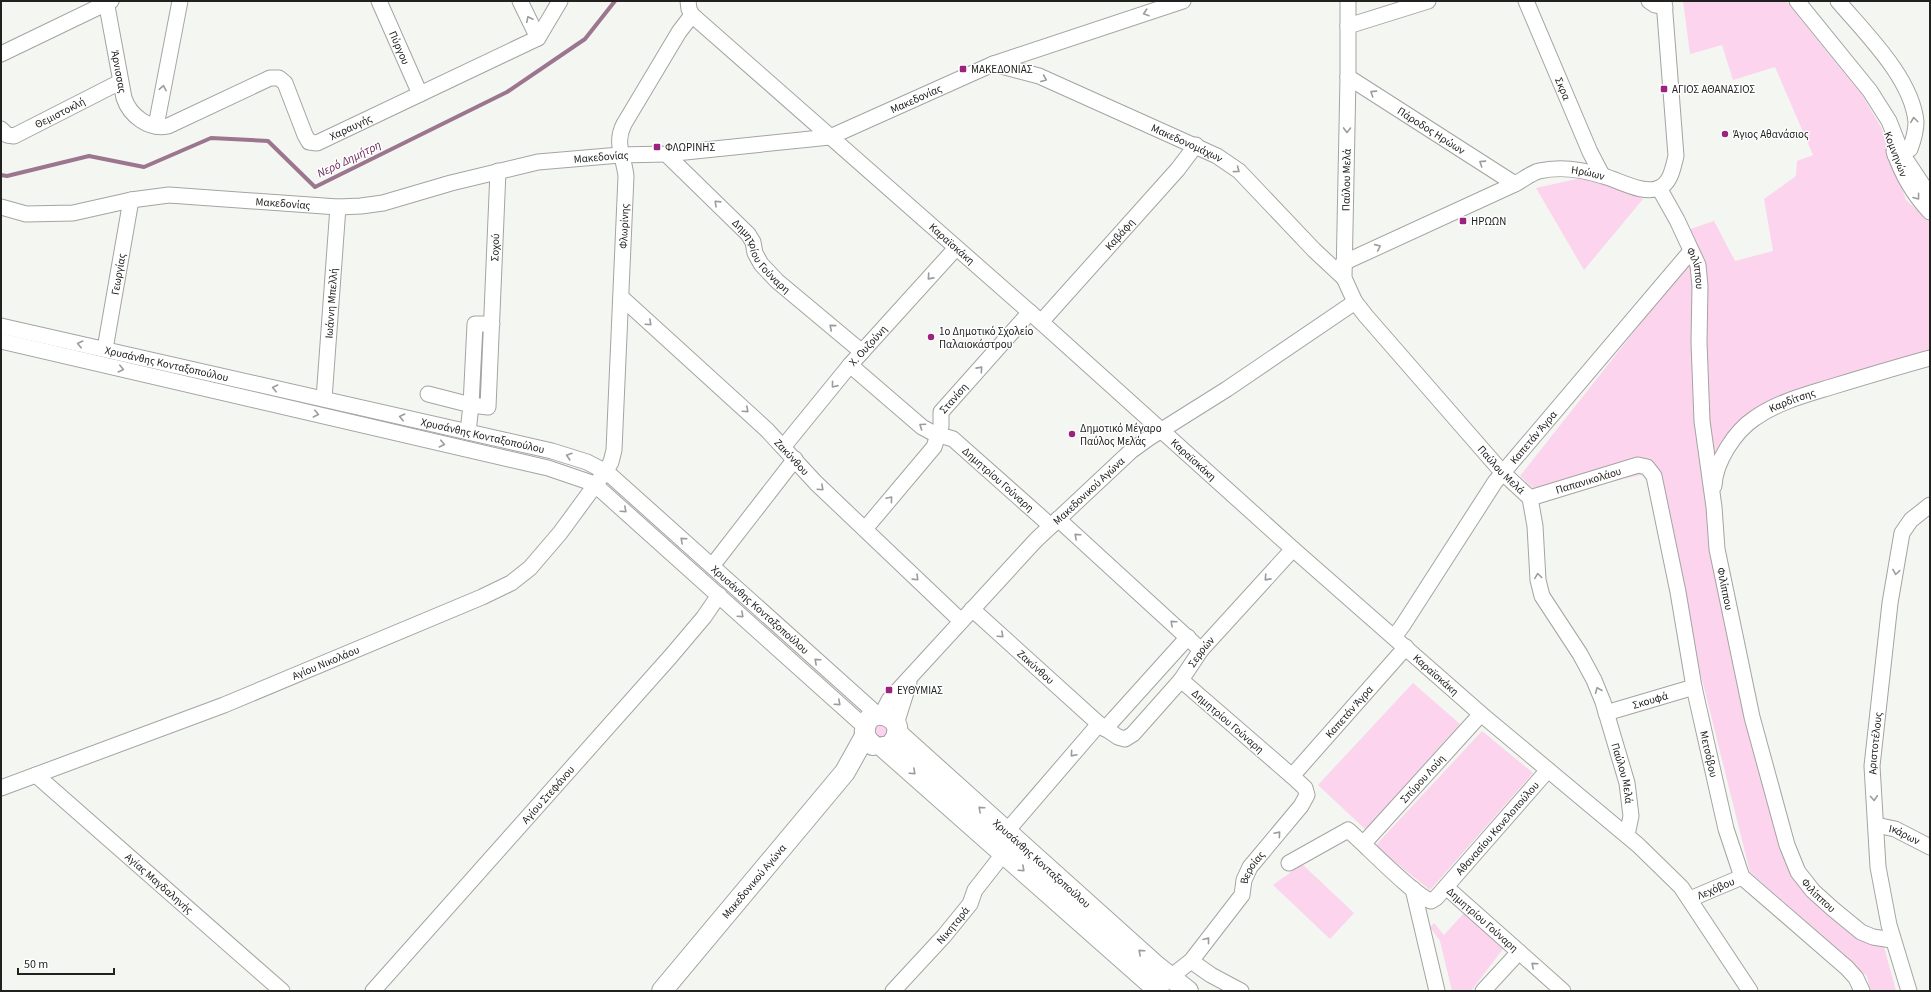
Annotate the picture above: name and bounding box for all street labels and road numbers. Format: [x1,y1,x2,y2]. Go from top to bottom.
street label: Πύργου [385,29,413,67]
street label: Άρνισσας [107,49,130,95]
street label: Σκρα [1551,75,1574,102]
street label: Μακεδονίας [888,81,944,117]
street label: Θεμιστοκλή [32,94,88,132]
street label: Πάροδος Ηρώων [1394,104,1468,158]
street label: Χαραυγής [327,111,375,144]
street label: Μακεδονομάχων [1149,120,1226,166]
street label: Κομνηνών [1880,129,1911,179]
street label: Μακεδονίας [573,148,629,167]
street label: Παύλου Μελά [1338,149,1355,211]
street label: Ηρώων [1570,162,1606,184]
street label: Μακεδονίας [255,194,311,213]
street label: Φλωρίνης [616,203,633,249]
street label: Καβάφη [1102,215,1138,254]
street label: Δημητρίου Γούναρη [729,216,793,297]
street label: Καραϊσκάκη [926,220,978,268]
street label: Σοχού [487,233,503,262]
street label: Φιλίππου [1683,245,1707,289]
street label: Γεωργίας [108,252,130,296]
street label: Ιωάννη Μπελλή [321,267,342,339]
street label: Χ. Ουζούνη [846,322,891,369]
street label: Χρυσάνθης Κονταξοπούλου [103,343,230,385]
street label: Στανίση [936,380,971,417]
street label: Καρδίτσης [1766,385,1817,416]
street label: Καπετάν Άγρα [1507,407,1561,467]
street label: Χρυσάνθης Κονταξοπούλου [419,414,546,457]
street label: Ζακύνθου [771,435,812,479]
street label: Καραϊσκάκη [1167,435,1219,484]
street label: Παύλου Μελά [1474,442,1528,498]
street label: Δημητρίου Γούναρη [959,444,1037,515]
street label: Μακεδονικού Αγώνα [1050,454,1128,528]
street label: Παπανικολάου [1554,464,1623,498]
street label: Χρυσάνθης Κονταξοπούλου [708,562,812,658]
street label: Φιλίππου [1713,566,1737,611]
street label: Σερρών [1185,633,1218,670]
street label: Αγίου Νικολάου [290,642,362,684]
street label: Ζακύνθου [1014,646,1057,688]
street label: Καραϊσκάκη [1410,651,1462,699]
street label: Καπετάν Άγρα [1322,682,1377,741]
street label: Δημητρίου Γούναρη [1188,686,1267,757]
street label: Σκουφά [1631,688,1670,713]
street label: Αριστοτέλους [1865,711,1886,775]
street label: Μετσόβου [1696,729,1721,779]
street label: Παύλου Μελά [1607,741,1636,804]
street label: Σπύρου Λούη [1397,751,1449,806]
street label: Αγίου Στεφάνου [518,763,578,827]
street label: Αθανασίου Κανελοπούλου [1452,778,1543,878]
street label: Χρυσάνθης Κονταξοπούλου [990,816,1094,912]
street label: Ικάρων [1888,821,1922,849]
street label: Μακεδονικού Αγώνα [718,841,790,922]
street label: Βεροίας [1237,848,1269,885]
street label: Αγίας Μαγδαληνής [122,850,196,918]
street label: Λεχόβου [1695,874,1737,903]
street label: Φιλίππου [1798,875,1839,916]
street label: Δημητρίου Γούναρη [1443,884,1521,956]
street label: Νικηταρά [933,903,973,948]

